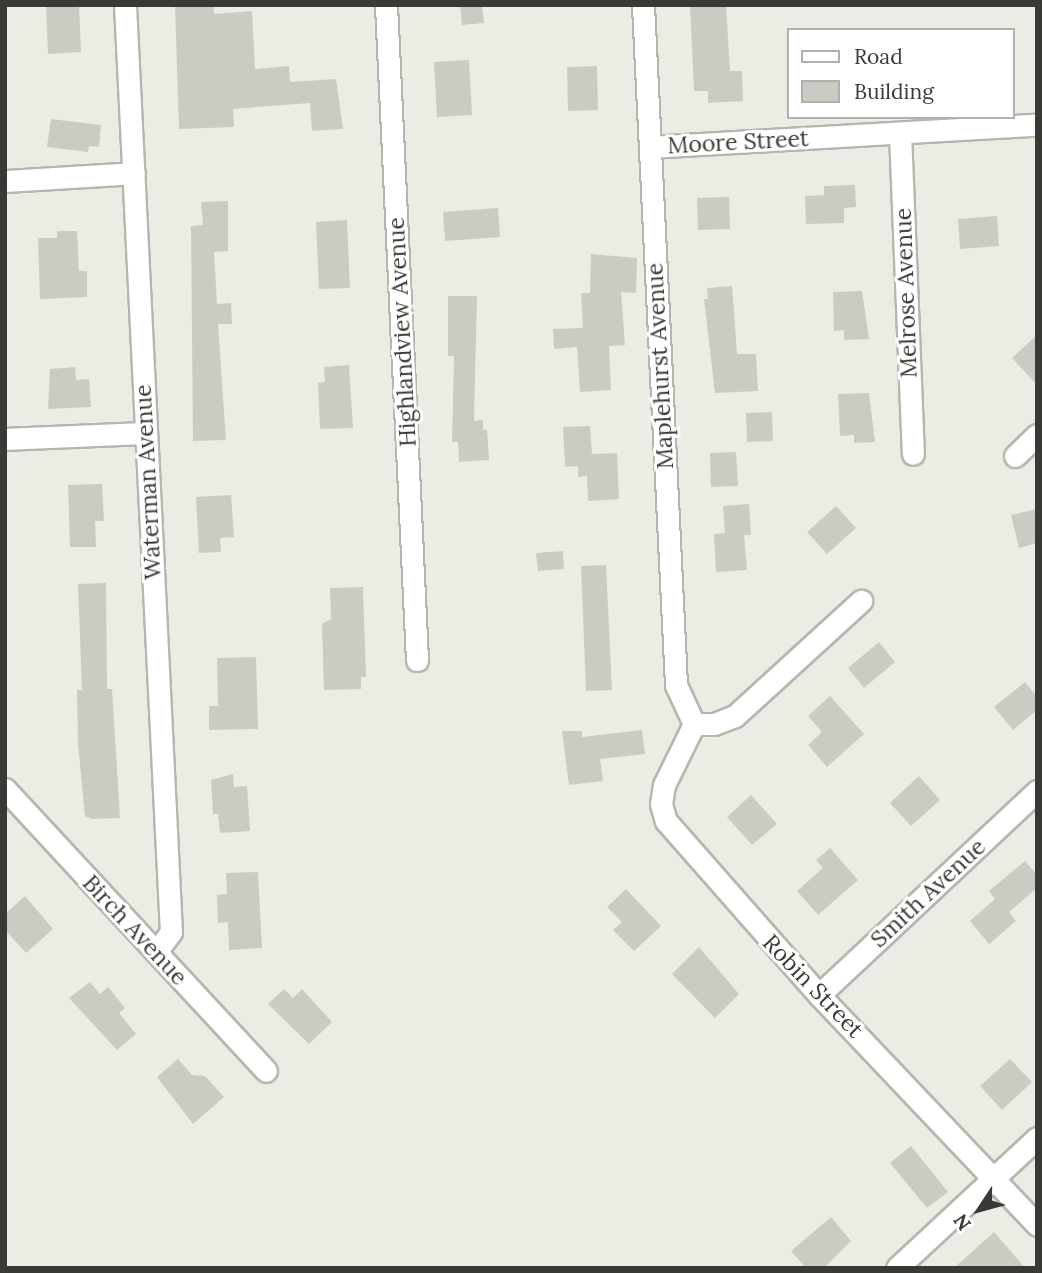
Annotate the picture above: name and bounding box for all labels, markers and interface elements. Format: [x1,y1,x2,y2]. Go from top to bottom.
legend [786,28,1014,119]
text: Road [854,43,903,70]
text: Building [854,78,934,105]
street label: Moore Street [667,125,809,159]
street label: Melrose Avenue [889,207,923,379]
street label: Highlandview Avenue [382,216,422,448]
street label: Maplehurst Avenue [641,262,679,470]
street label: Waterman Avenue [129,384,167,580]
street label: Smith Avenue [865,833,991,953]
street label: Birch Avenue [77,869,193,991]
street label: Robin Street [757,929,869,1043]
north arrow [944,1175,1014,1245]
text: N [948,1209,976,1235]

